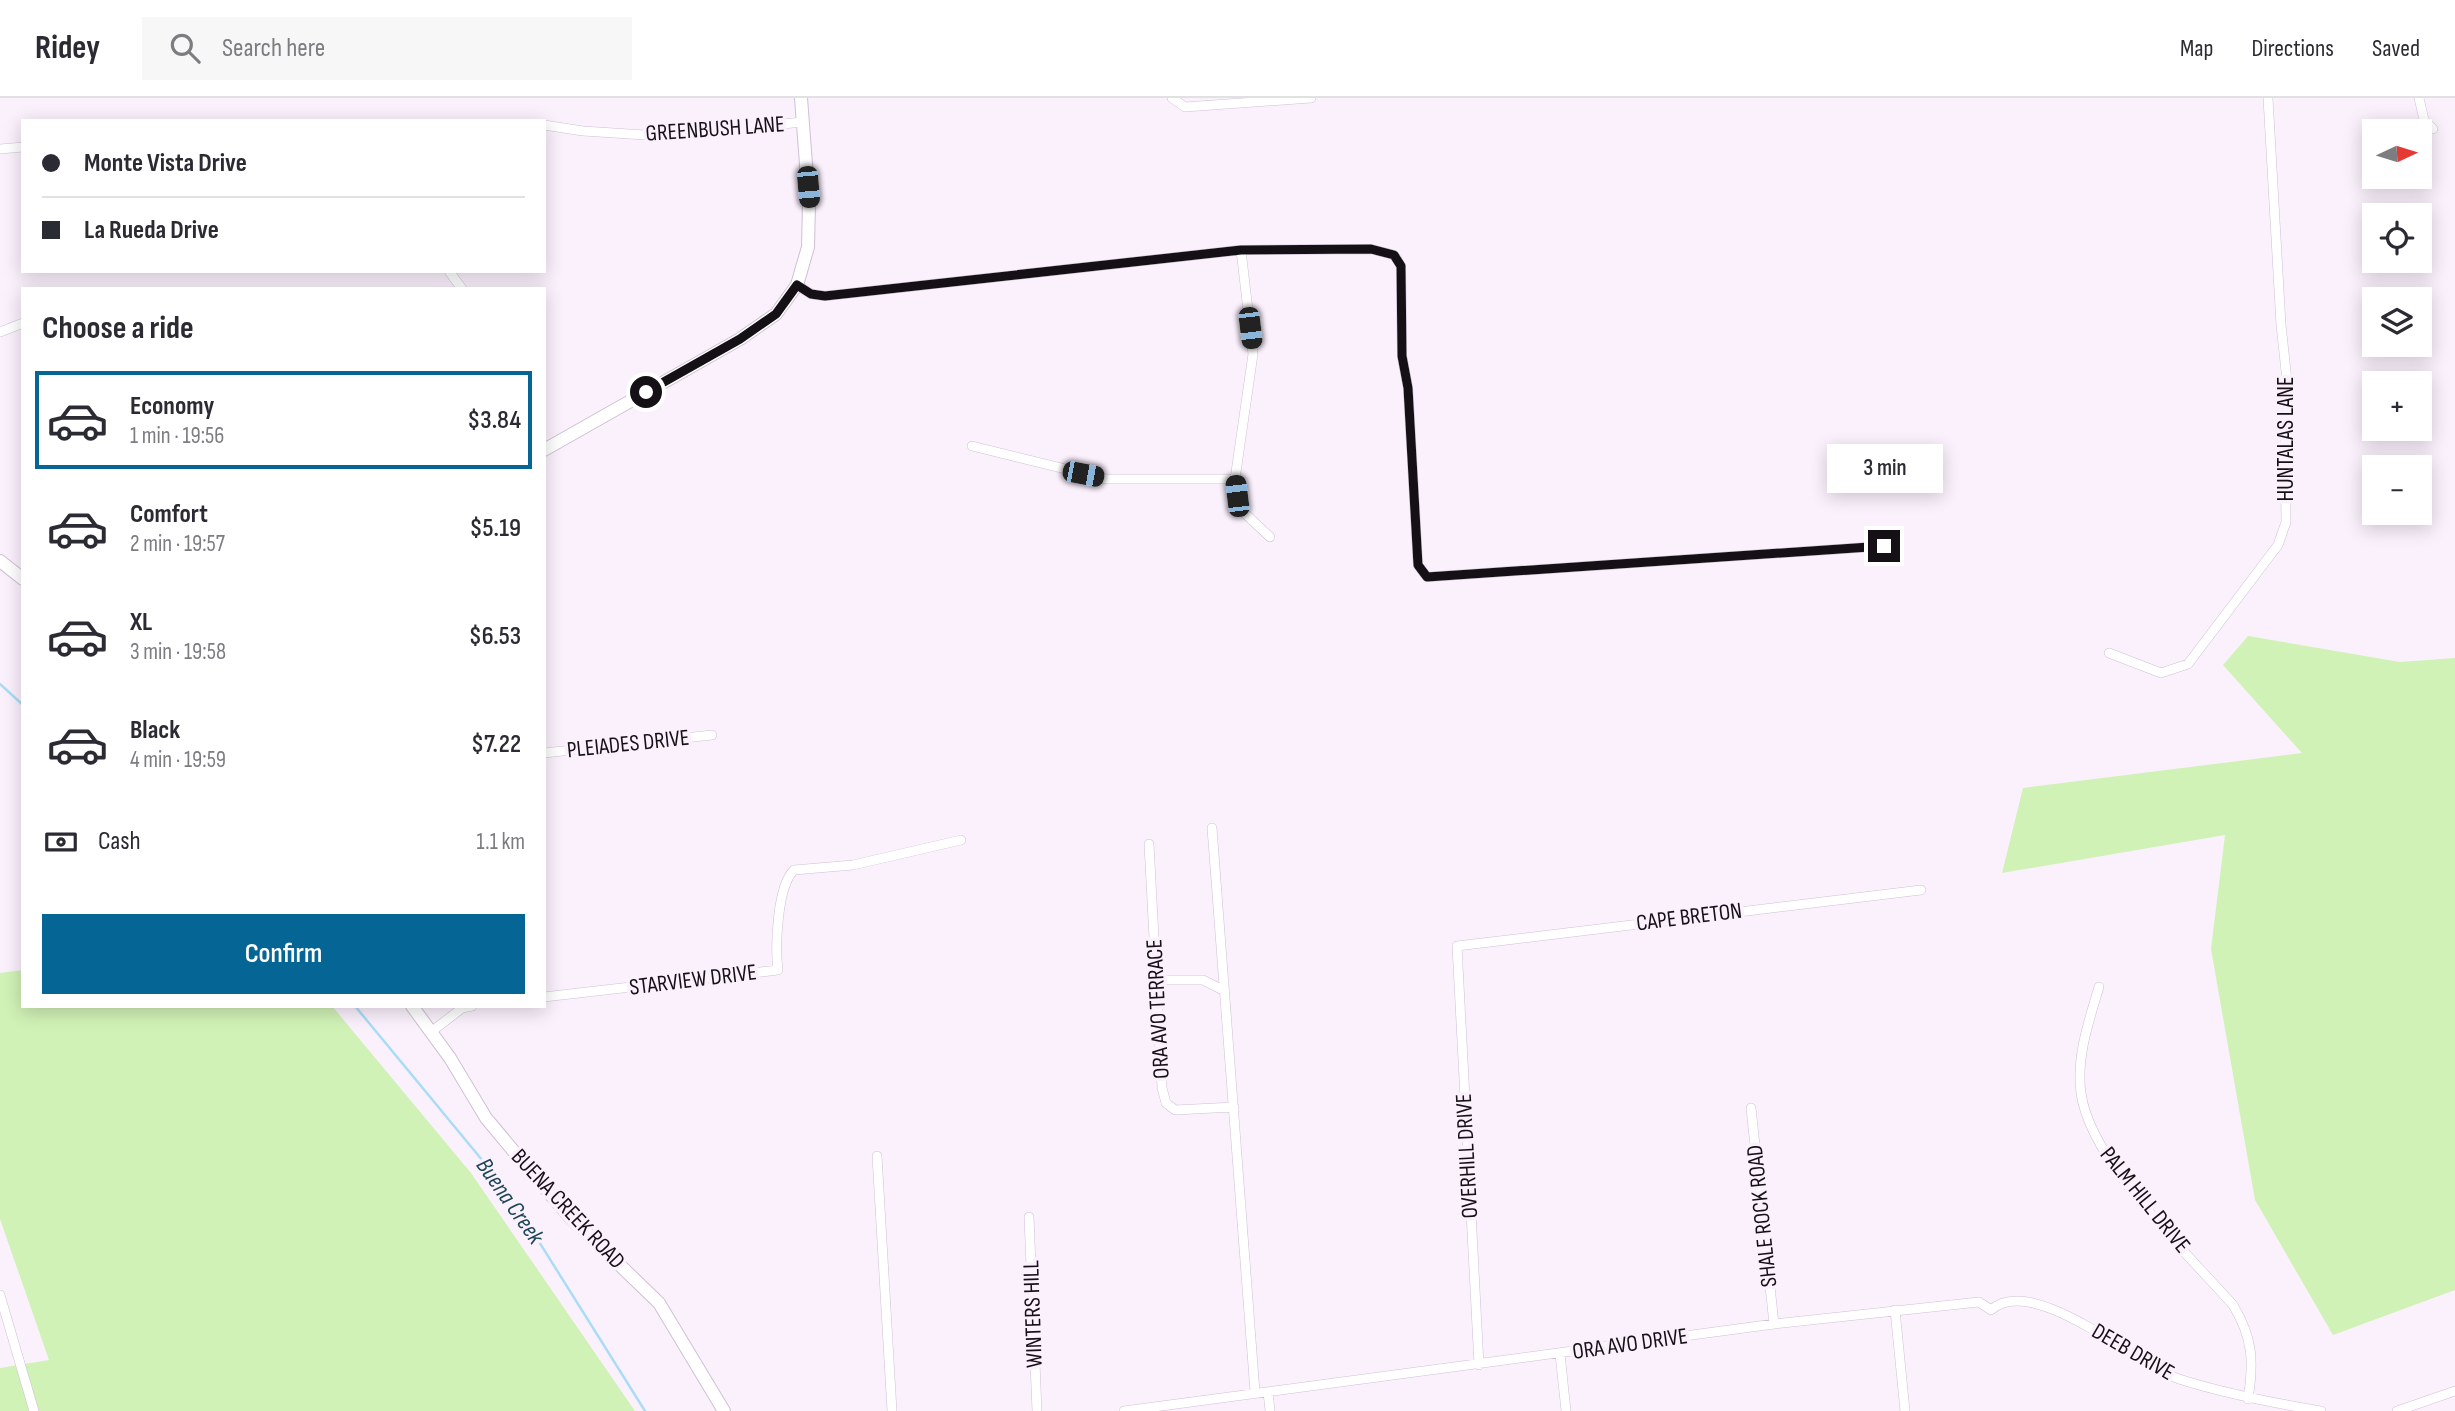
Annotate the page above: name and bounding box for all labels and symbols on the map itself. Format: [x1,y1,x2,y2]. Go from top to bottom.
street label: GREENBUSH LANE [644,110,786,148]
north arrow [2362,119,2432,189]
car [796,165,821,209]
car [1238,306,1263,350]
route start [630,376,662,408]
street label: HUNTALAS LANE [2272,377,2300,501]
callout: 3 min [1826,444,1942,494]
car [1061,460,1106,488]
car [1225,474,1250,518]
route end [1868,530,1900,562]
street label: PLEIADES DRIVE [565,724,691,764]
street label: CAPE BRETON [1635,897,1743,937]
street label: ORA AVO TERRACE [1140,938,1176,1080]
street label: STARVIEW DRIVE [628,958,758,1002]
street label: OVERHILL DRIVE [1450,1093,1484,1219]
street label: PALM HILL DRIVE [2094,1141,2196,1259]
street label: BUENA CREEK ROAD [505,1143,631,1275]
street label: SHALE ROCK ROAD [1741,1143,1783,1289]
water label: Buena Creek [470,1152,551,1251]
street label: WINTERS HILL [1017,1259,1049,1368]
street label: DEEB DRIVE [2087,1317,2179,1387]
street label: ORA AVO DRIVE [1571,1322,1689,1366]

